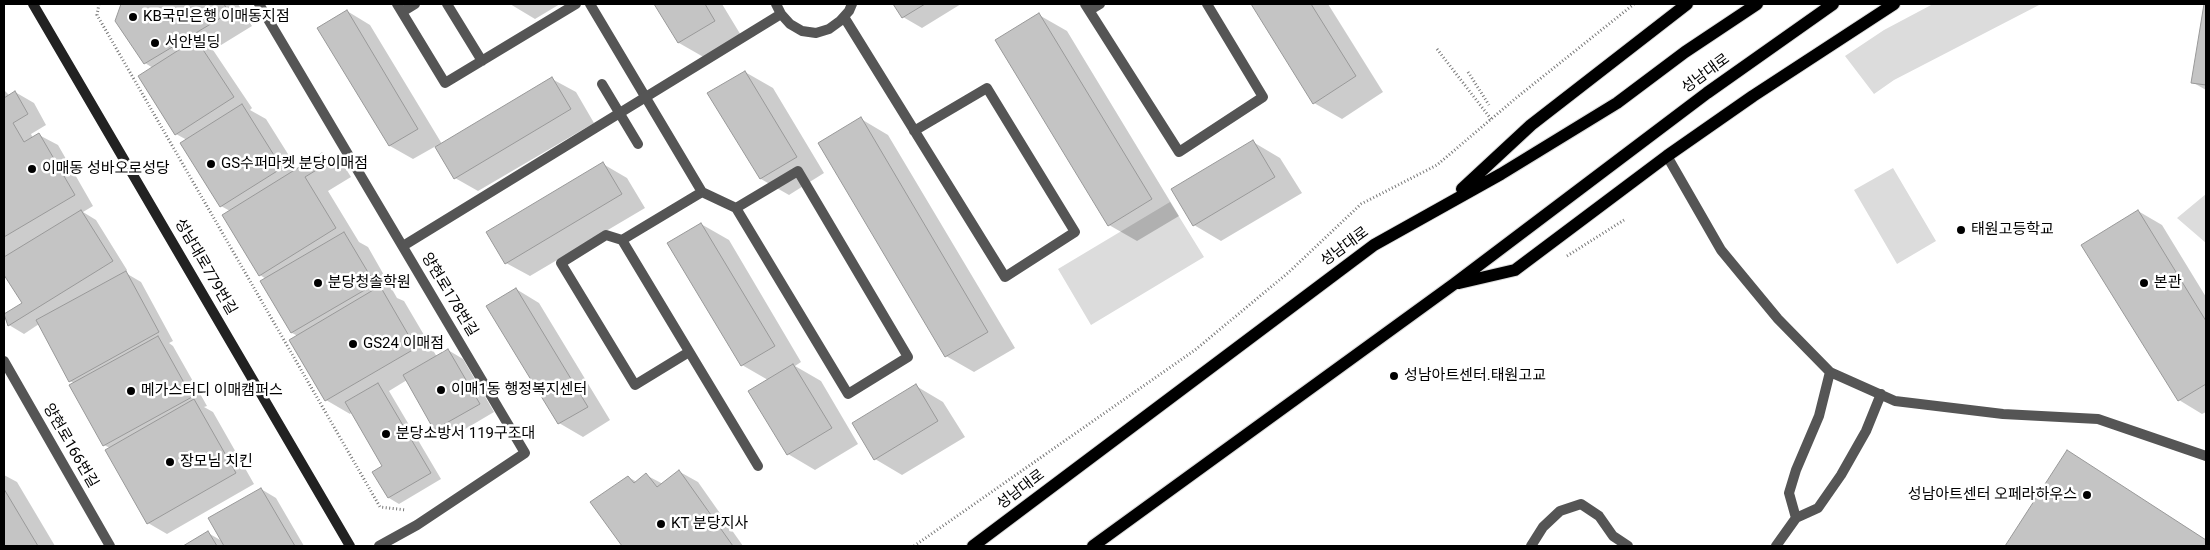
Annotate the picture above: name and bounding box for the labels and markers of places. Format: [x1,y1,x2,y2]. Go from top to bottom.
place label: KB국민은행 이매동지점 [143,8,290,26]
marker: KB국민은행 이매동지점 [127,11,139,23]
place label: 서안빌딩 [165,34,220,52]
marker: 서안빌딩 [149,37,161,49]
place label: GS수퍼마켓 분당이매점 [221,155,368,173]
marker: GS수퍼마켓 분당이매점 [205,158,217,170]
place label: 이매동 성바오로성당 [42,160,170,178]
marker: 이매동 성바오로성당 [26,163,38,175]
place label: 태원고등학교 [1971,221,2054,239]
marker: 태원고등학교 [1955,224,1967,236]
place label: 분당청솔학원 [328,274,411,292]
place label: 본관 [2154,274,2182,292]
marker: 분당청솔학원 [312,277,324,289]
marker: 본관 [2138,277,2150,289]
place label: GS24 이매점 [363,335,444,353]
marker: GS24 이매점 [347,338,359,350]
place label: 성남아트센터.태원고교 [1404,367,1546,385]
marker: 성남아트센터.태원고교 [1388,370,1400,382]
place label: 이매1동 행정복지센터 [451,381,587,399]
place label: 메가스터디 이매캠퍼스 [141,382,283,400]
marker: 이매1동 행정복지센터 [435,384,447,396]
marker: 메가스터디 이매캠퍼스 [125,385,137,397]
place label: 분당소방서 119구조대 [396,425,535,443]
marker: 분당소방서 119구조대 [380,428,392,440]
place label: 장모님 치킨 [180,453,253,471]
marker: 장모님 치킨 [164,456,176,468]
place label: 성남아트센터 오페라하우스 [1908,486,2077,504]
marker: 성남아트센터 오페라하우스 [2081,489,2093,501]
place label: KT 분당지사 [671,515,748,533]
marker: KT 분당지사 [655,518,667,530]

